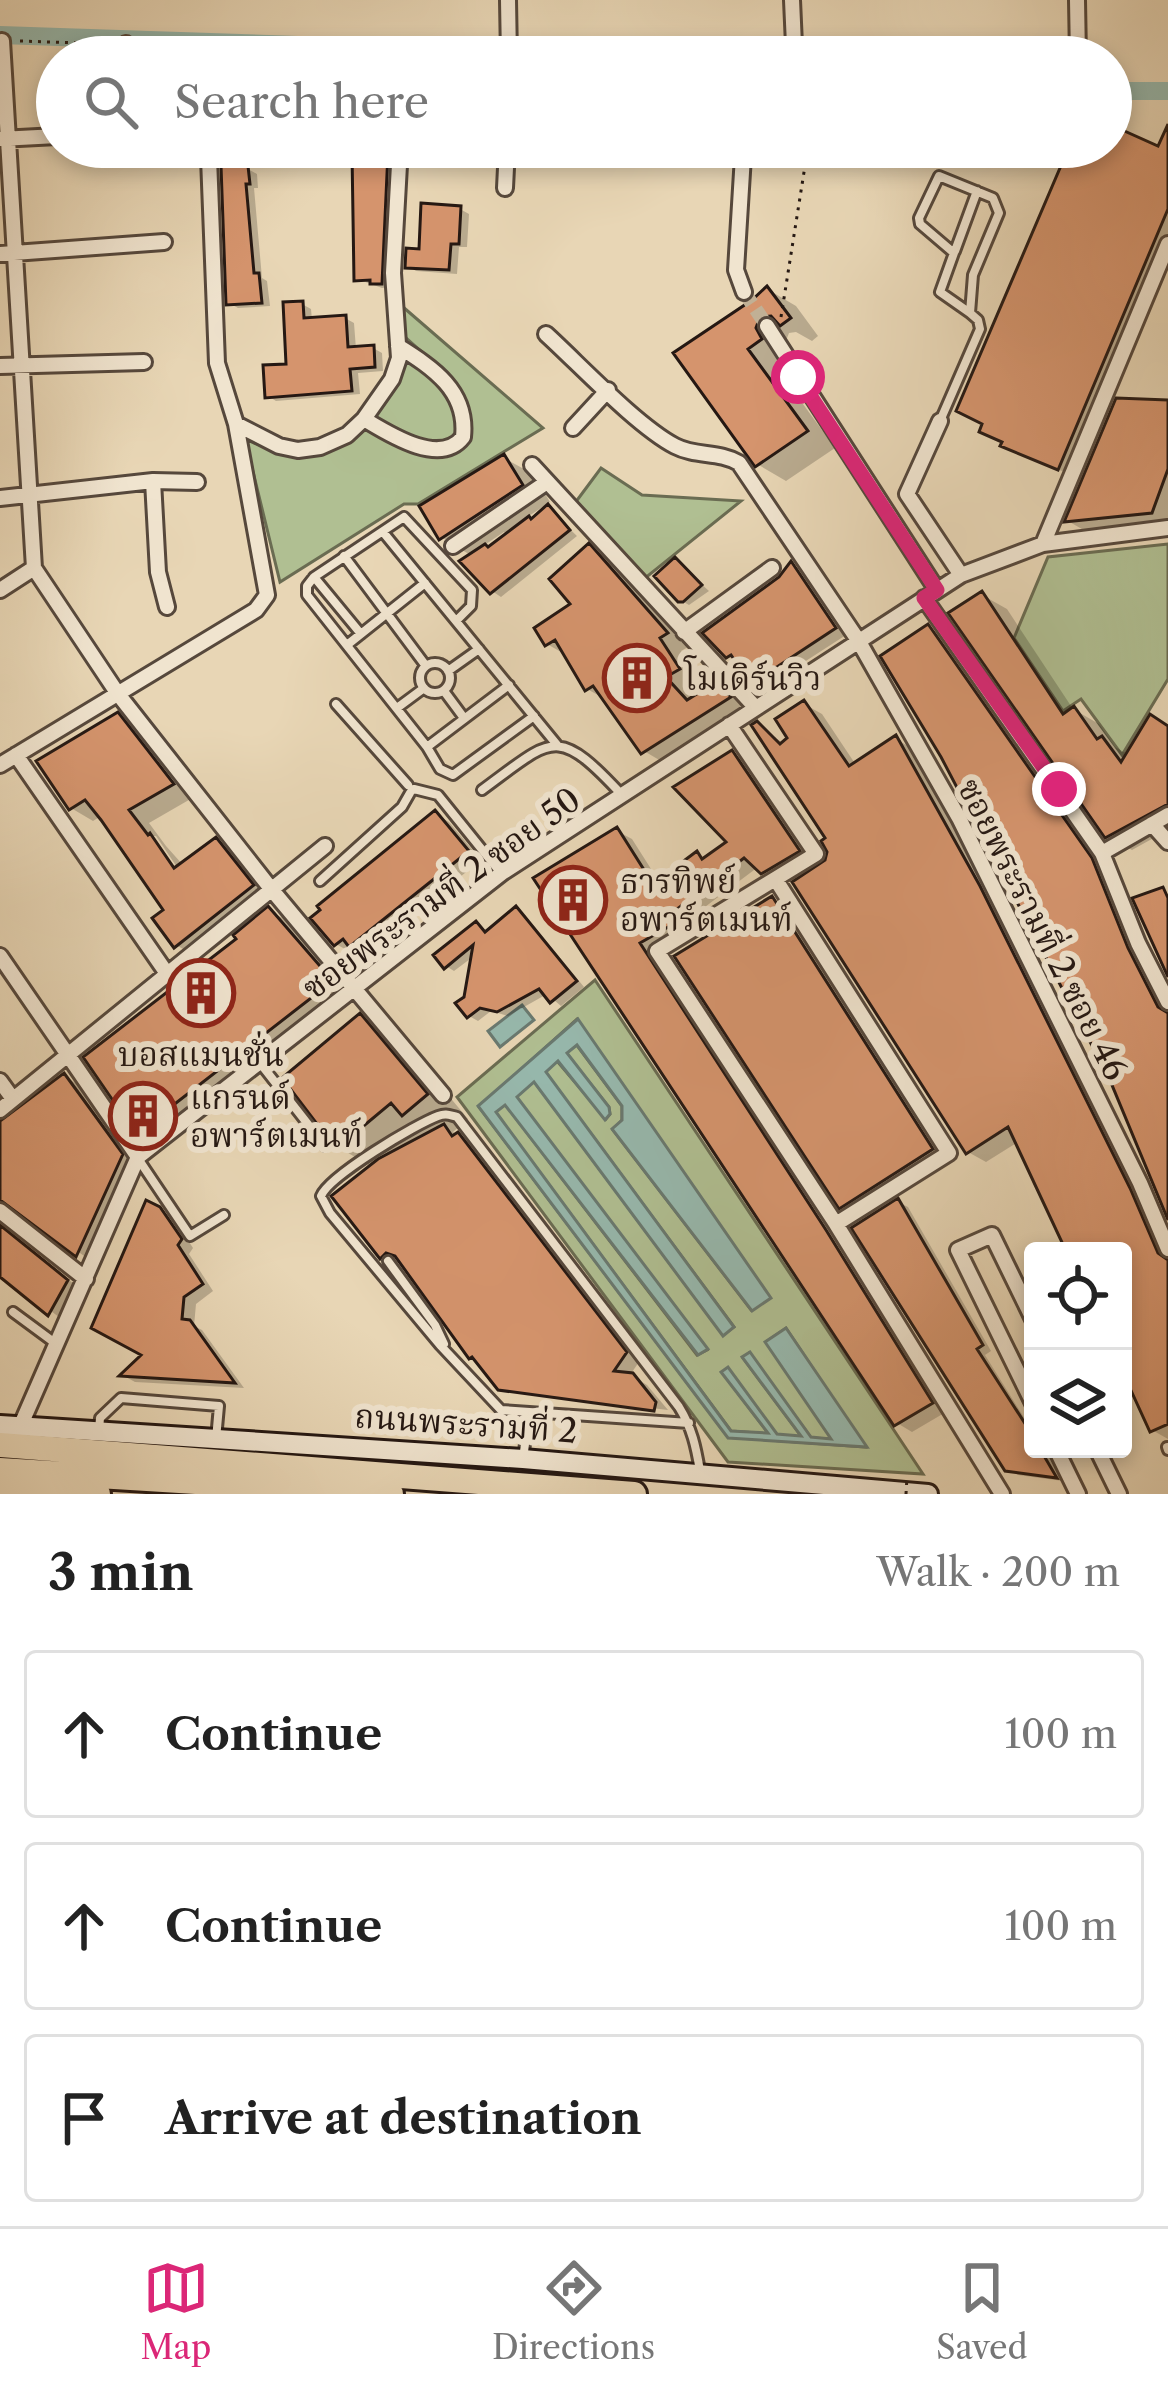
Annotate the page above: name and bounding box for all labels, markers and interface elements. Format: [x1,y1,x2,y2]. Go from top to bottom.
search box [36,36,1132,168]
icon: search [78,69,144,135]
text: Search here [174,74,429,130]
route start [771,350,825,404]
building icon: โมเดิร์นวิว [602,643,672,713]
place label: โมเดิร์นวิว [683,655,821,699]
route end [1032,762,1086,816]
street label: ซอยพระรามที่ 2 ซอย 46 [949,770,1139,1087]
street label: ซอยพระรามที่ 2 ซอย 50 [292,776,588,1008]
place label: ธารทิพย์ อพาร์ตเมนท์ [620,861,793,940]
building icon: ธารทิพย์ อพาร์ตเมนท์ [538,865,608,935]
building icon: บอสแมนชั่น [166,958,236,1028]
place label: บอสแมนชั่น [118,1031,284,1075]
place label: แกรนด์ อพาร์ตเมนท์ [190,1077,363,1156]
building icon: แกรนด์ อพาร์ตเมนท์ [108,1081,178,1151]
map controls [1024,1242,1132,1458]
button: locate [1024,1242,1132,1350]
button: layers [1024,1350,1132,1458]
street label: ถนนพระรามที่ 2 [353,1392,579,1452]
text: 3 min [48,1541,194,1603]
text: Walk · 200 m [877,1548,1120,1596]
icon: ahead [51,1701,117,1767]
text: Continue [165,1706,382,1762]
text: 100 m [1004,1710,1117,1758]
icon: ahead [51,1893,117,1959]
text: Continue [165,1898,382,1954]
text: 100 m [1004,1902,1117,1950]
icon: arrive [51,2085,117,2151]
text: Arrive at destination [165,2090,642,2146]
tab: Map [140,2255,211,2368]
tab: Directions [492,2255,655,2368]
tab: Saved [936,2255,1028,2368]

